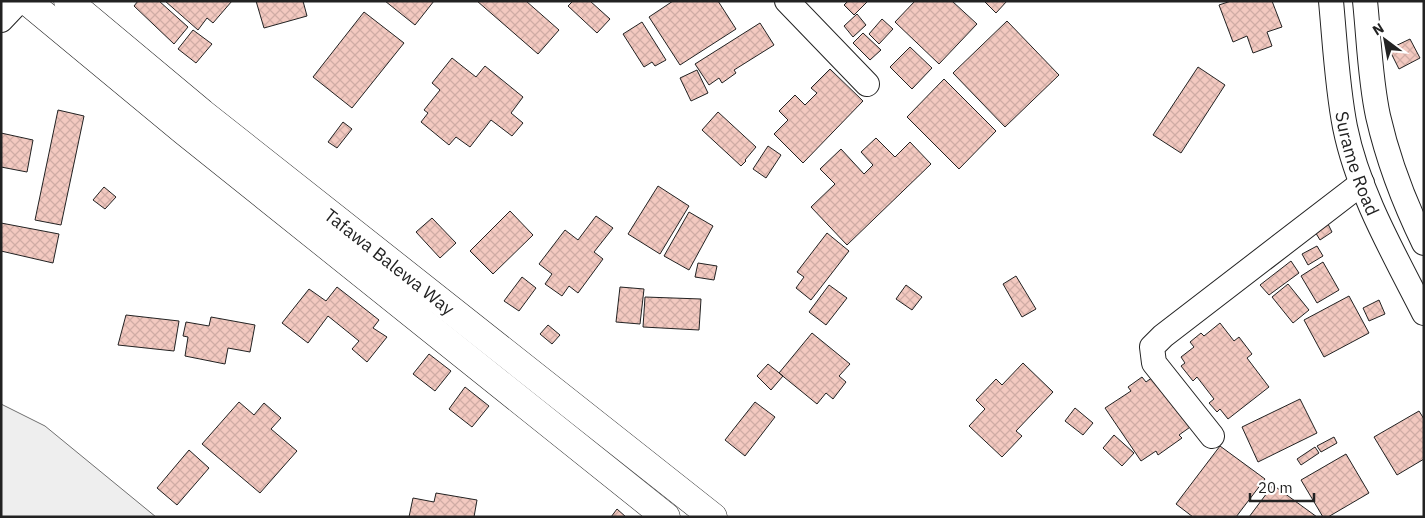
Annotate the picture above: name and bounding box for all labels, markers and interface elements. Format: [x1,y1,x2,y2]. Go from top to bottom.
north arrow [1360,15,1410,65]
text: N [1369,19,1387,39]
street label: Surame Road [1331,109,1385,219]
street label: Tafawa Balewa Way [320,203,460,320]
scale bar [1250,470,1314,502]
text: 20 m [1258,478,1293,497]

